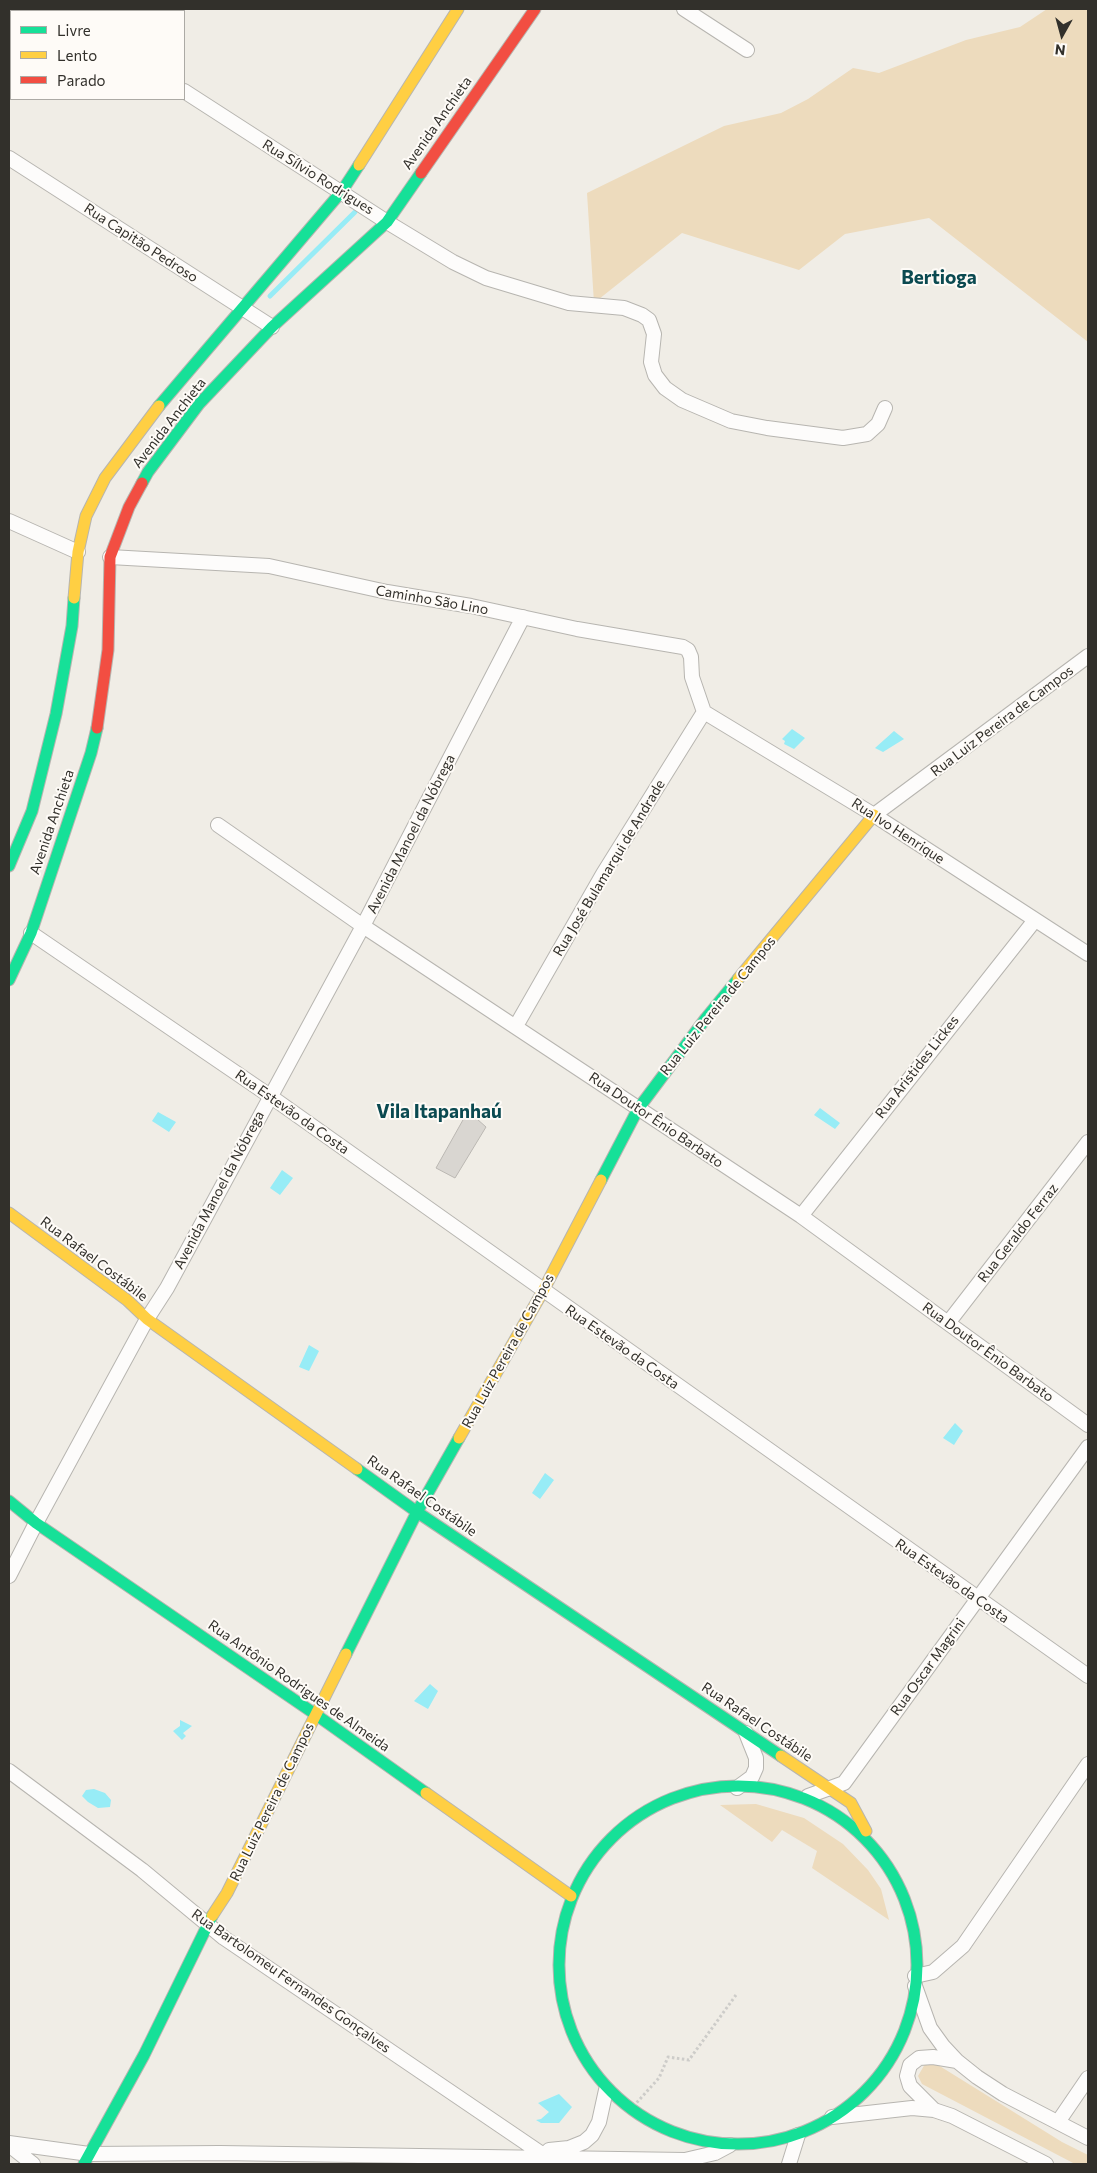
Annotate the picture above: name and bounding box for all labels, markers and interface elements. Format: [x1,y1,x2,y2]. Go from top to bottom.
legend [10,10,185,100]
north arrow [1037,10,1087,60]
text: Livre [57,21,91,39]
text: N [1054,41,1066,59]
text: Lento [57,46,97,64]
text: Parado [57,71,106,89]
street label: Avenida Anchieta [399,73,475,173]
street label: Rua Sílvio Rodrigues [259,136,377,218]
street label: Rua Capitão Pedroso [81,200,201,286]
district label: Bertioga [901,267,977,289]
street label: Avenida Anchieta [129,375,209,471]
street label: Caminho São Lino [374,582,490,618]
street label: Rua Luiz Pereira de Campos [927,662,1077,780]
street label: Avenida Manoel da Nóbrega [363,752,459,916]
street label: Avenida Anchieta [26,767,78,877]
street label: Rua José Bulamarqui de Andrade [550,777,668,959]
street label: Rua Ivo Henrique [848,795,948,867]
street label: Rua Luiz Pereira de Campos [657,933,779,1079]
street label: Rua Aristides Lickes [872,1012,962,1122]
street label: Rua Estevão da Costa [232,1066,352,1158]
street label: Rua Doutor Ênio Barbato [586,1069,726,1171]
district label: Vila Itapanhaú [376,1101,502,1123]
street label: Avenida Manoel da Nóbrega [170,1108,268,1272]
street label: Rua Geraldo Ferraz [974,1180,1062,1286]
street label: Rua Rafael Costábile [37,1213,151,1305]
street label: Rua Luiz Pereira de Campos [458,1271,558,1431]
street label: Rua Doutor Ênio Barbato [919,1299,1057,1405]
street label: Rua Estevão da Costa [562,1301,682,1393]
street label: Rua Rafael Costábile [364,1452,480,1540]
street label: Rua Estevão da Costa [892,1535,1012,1627]
street label: Rua Oscar Magrini [887,1615,969,1719]
street label: Rua Antônio Rodrigues de Almeida [205,1617,393,1755]
street label: Rua Rafael Costábile [698,1679,816,1765]
street label: Rua Luiz Pereira de Campos [226,1720,318,1884]
street label: Rua Bartolomeu Fernandes Gonçalves [188,1906,394,2056]

